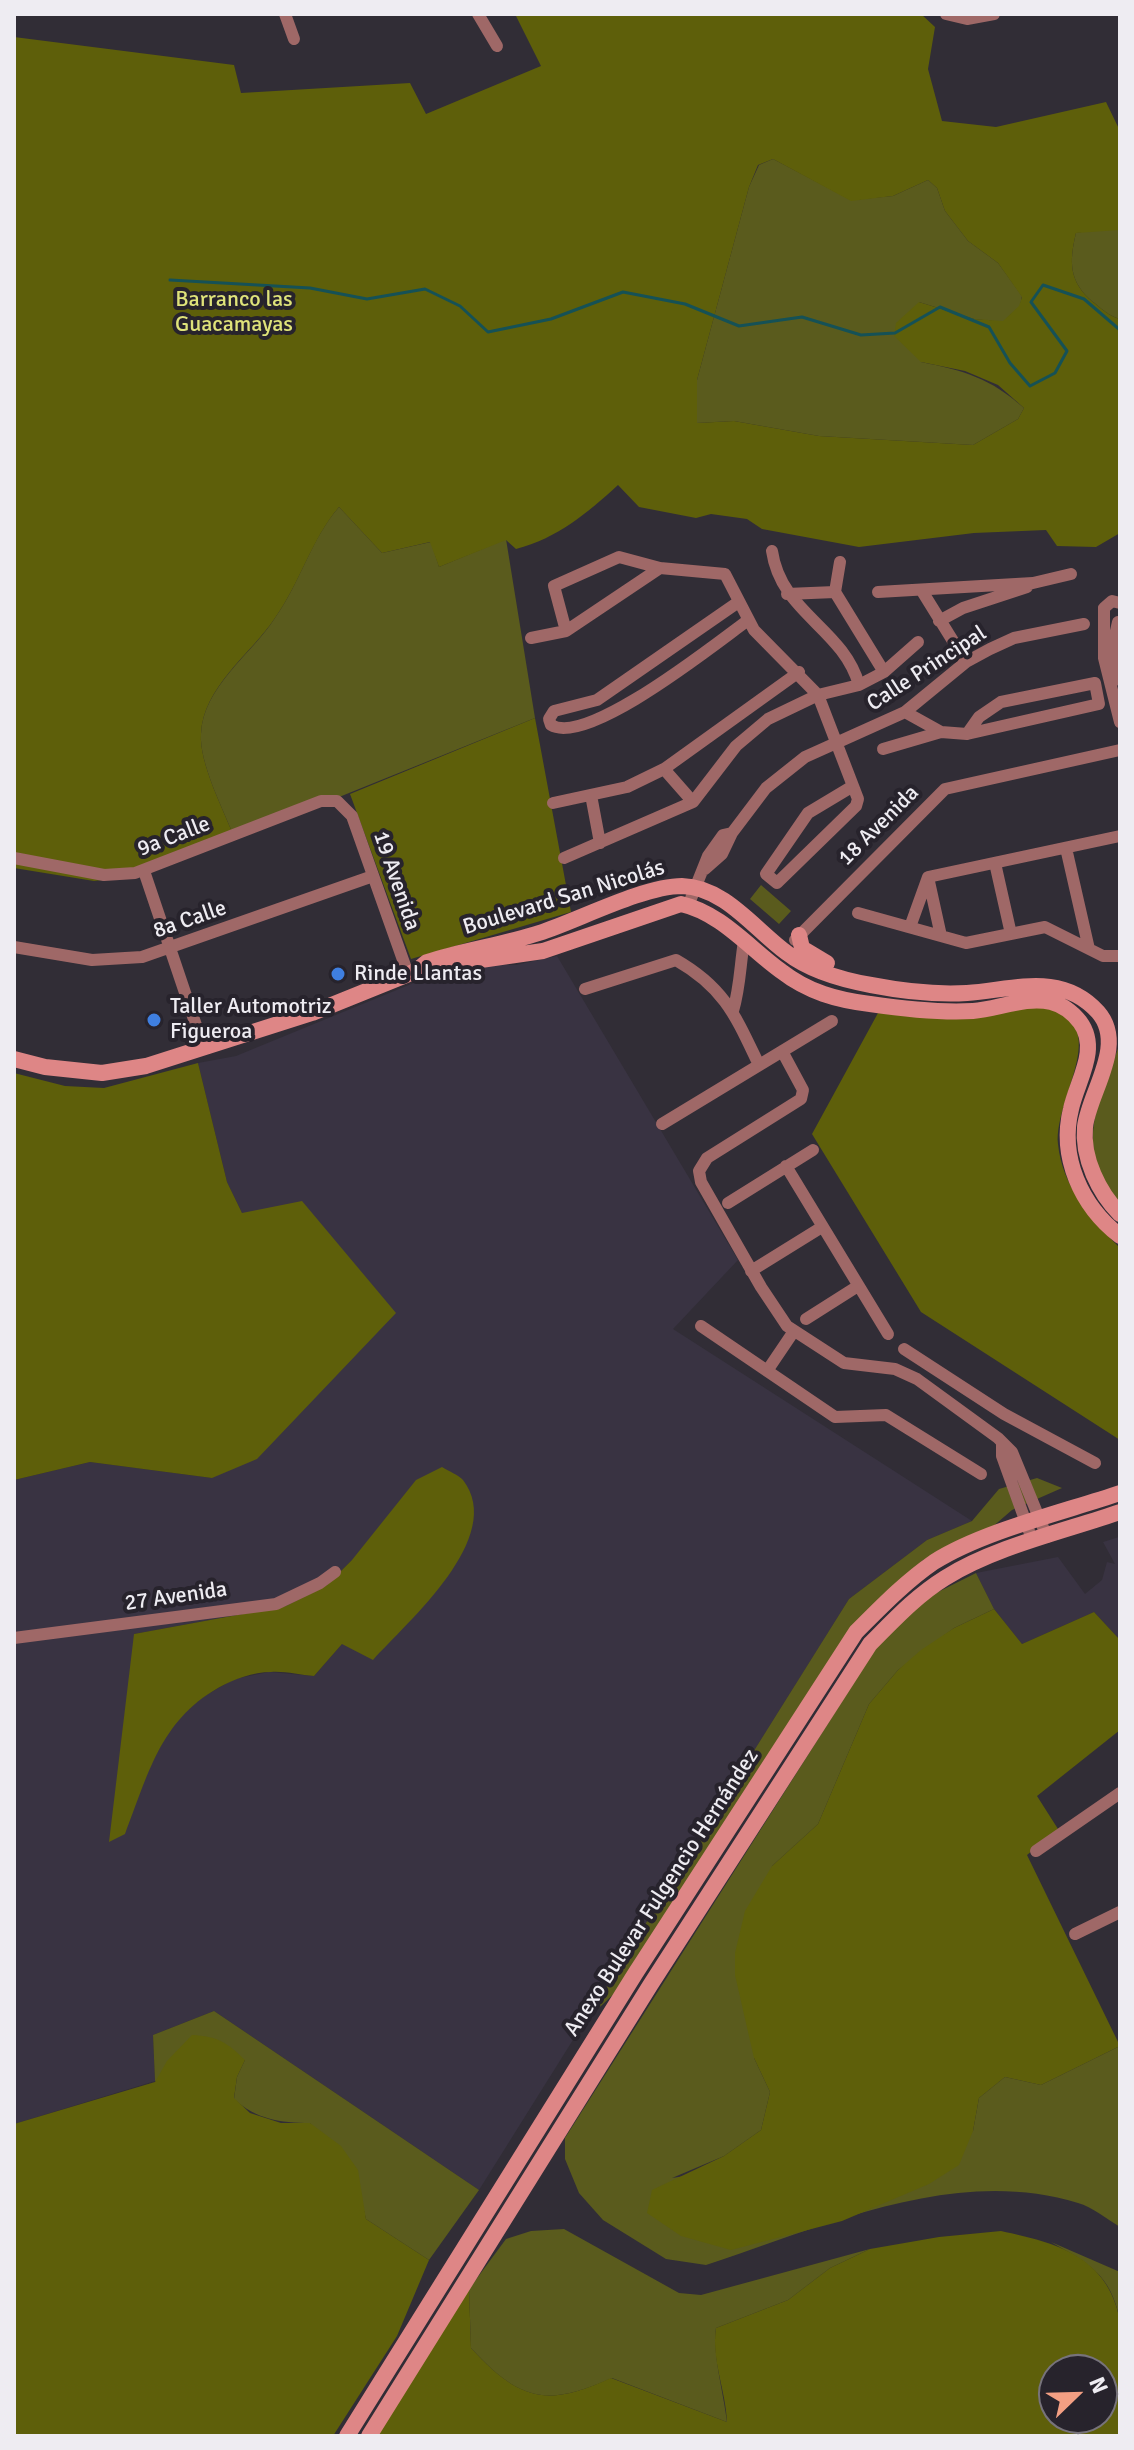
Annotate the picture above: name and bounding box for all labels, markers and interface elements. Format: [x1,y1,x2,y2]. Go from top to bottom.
park label: Barranco las Guacamayas [175,287,293,338]
street label: Calle Principal [862,621,992,717]
street label: 18 Avenida [833,780,925,872]
street label: 9a Calle [134,811,214,863]
street label: 19 Avenida [367,828,425,934]
street label: Boulevard San Nicolás [460,855,668,941]
street label: 8a Calle [150,895,230,945]
place label: Rinde Llantas [354,961,482,987]
marker: Rinde Llantas [329,965,347,983]
place label: Taller Automotriz Figueroa [170,994,332,1046]
marker: Taller Automotriz Figueroa [145,1011,163,1029]
street label: 27 Avenida [123,1577,229,1617]
street label: Anexo Bulevar Fulgencio Hernández [559,1744,765,2042]
north arrow [1038,2354,1118,2434]
text: N [1083,2373,1114,2398]

